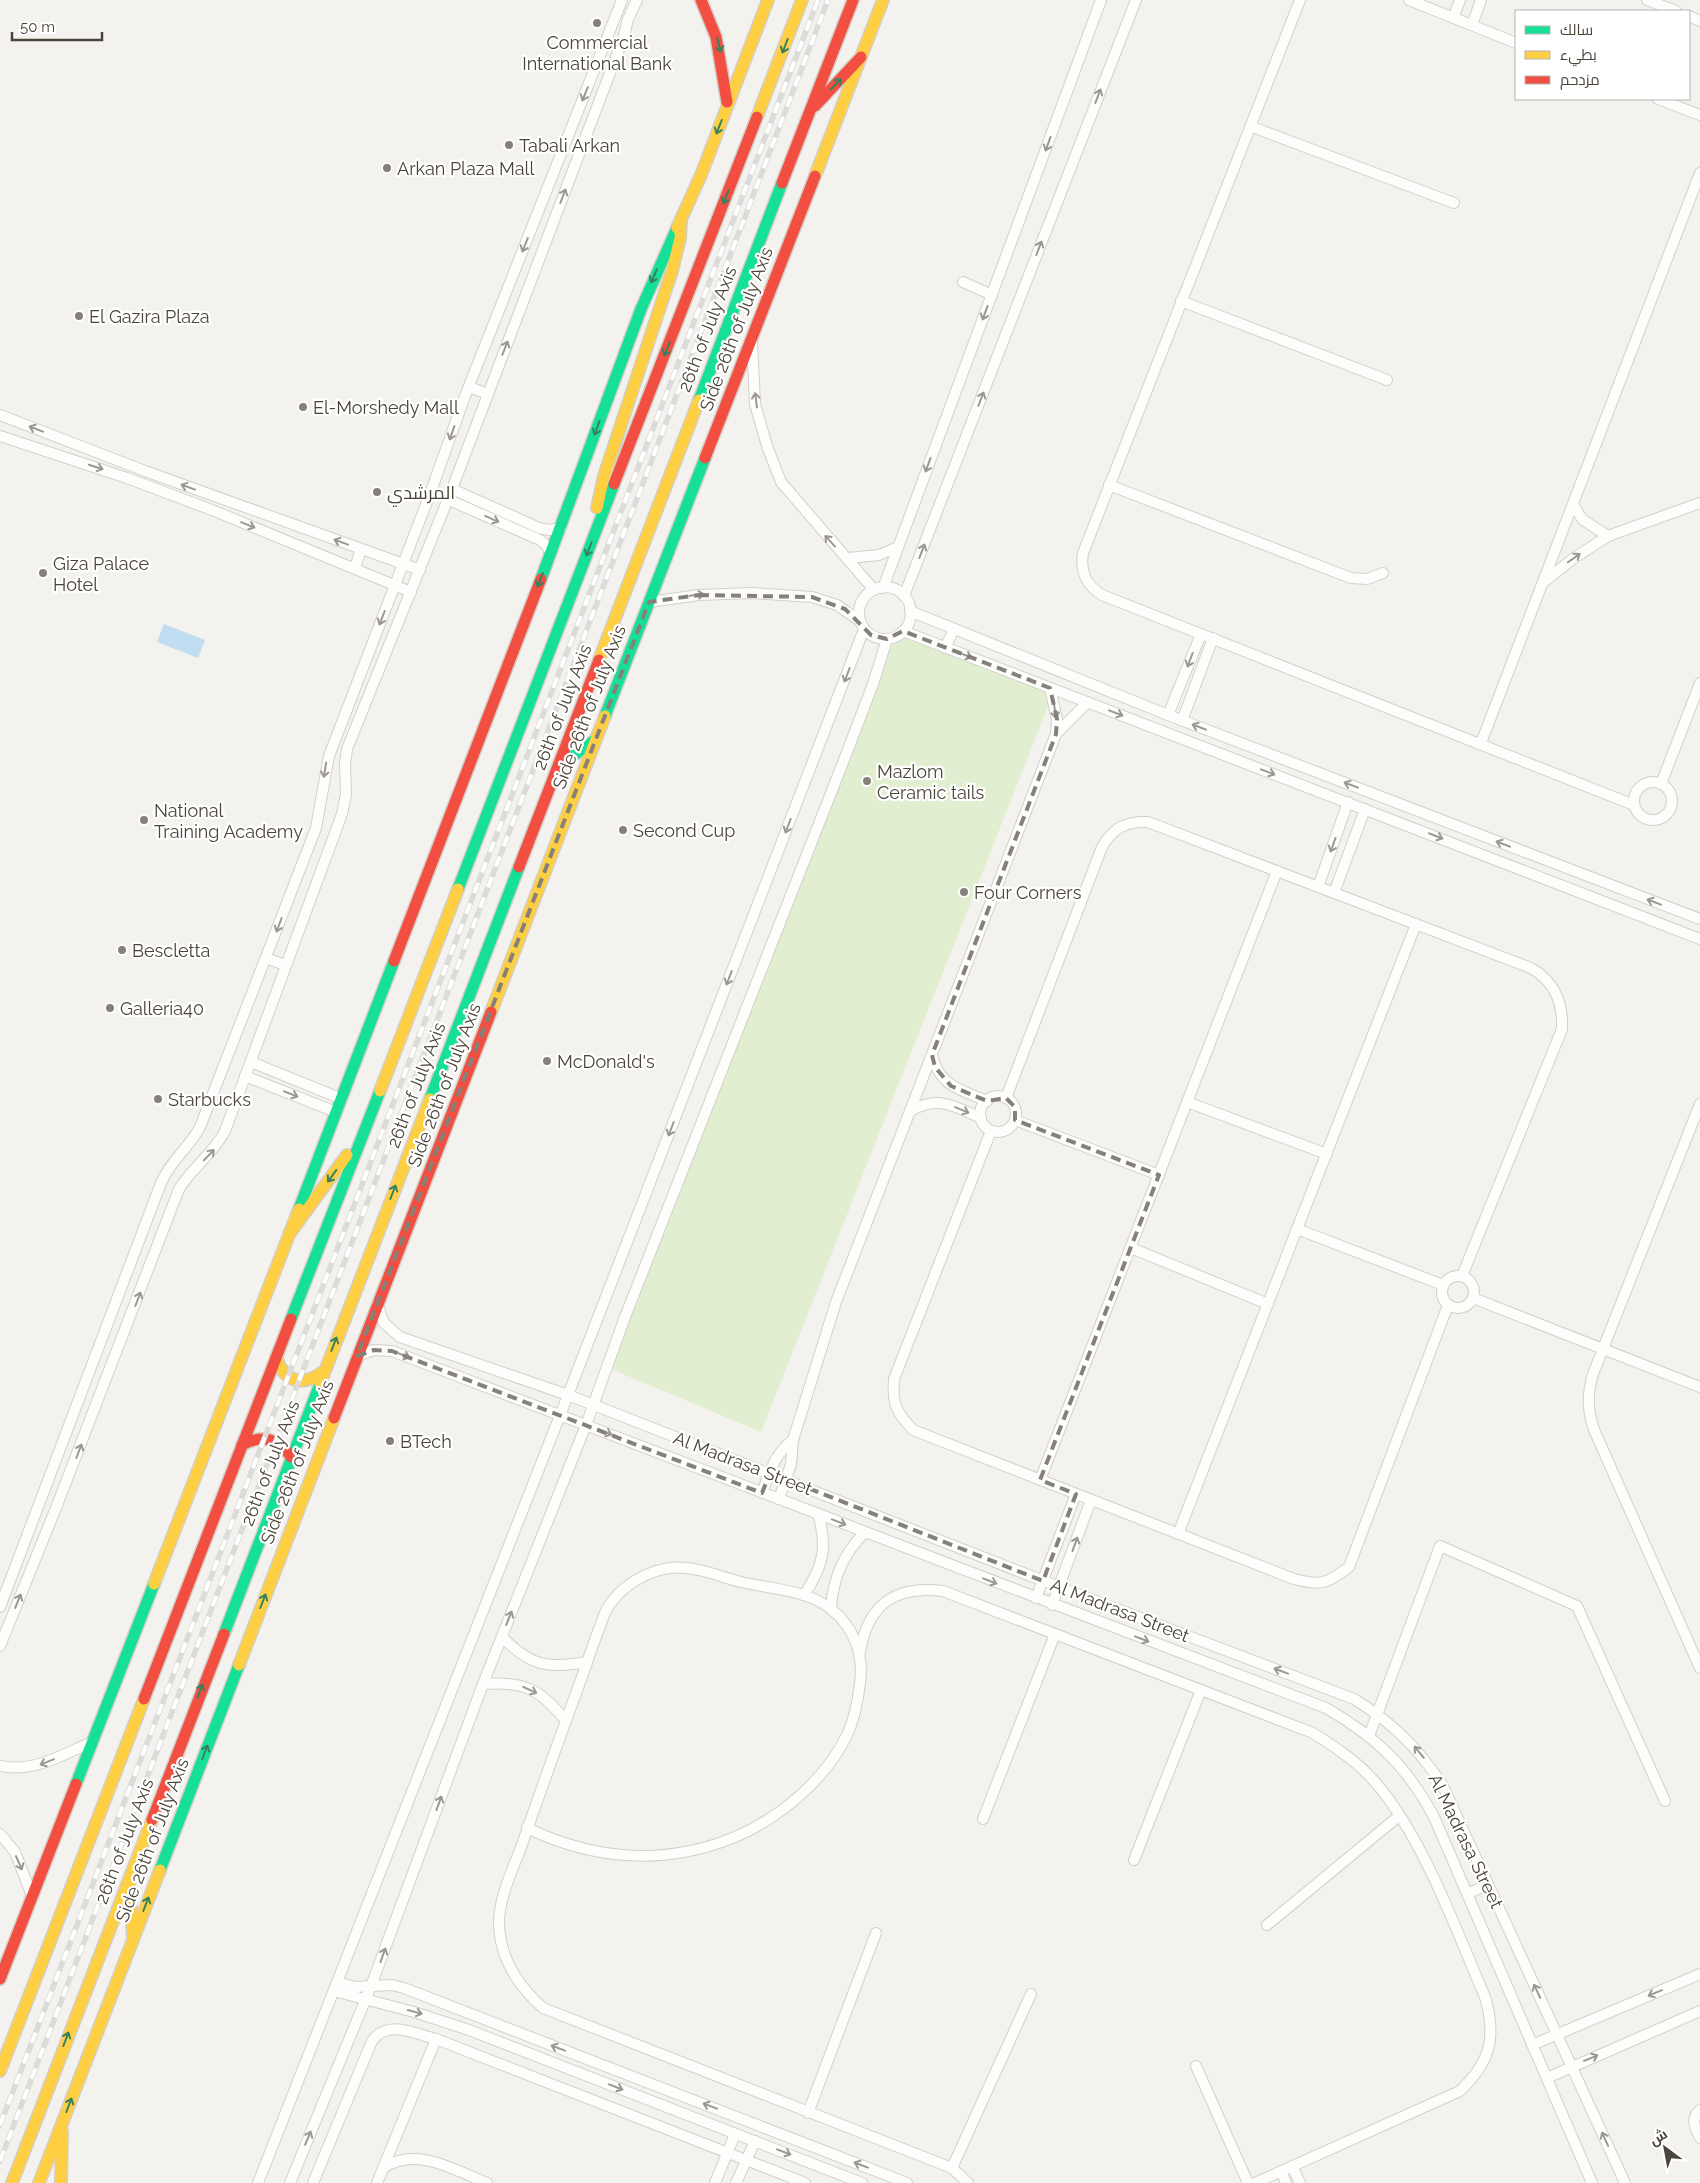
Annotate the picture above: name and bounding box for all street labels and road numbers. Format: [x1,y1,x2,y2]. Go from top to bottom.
street label: Side 26th of July Axis [695,244,777,414]
street label: 26th of July Axis [673,263,741,395]
street label: Side 26th of July Axis [548,622,630,792]
street label: 26th of July Axis [528,641,596,773]
street label: Side 26th of July Axis [403,1000,485,1170]
street label: 26th of July Axis [382,1019,450,1151]
street label: Side 26th of July Axis [255,1376,339,1548]
street label: 26th of July Axis [236,1396,304,1530]
street label: Al Madrasa Street [671,1427,815,1499]
street label: Al Madrasa Street [1048,1574,1192,1646]
street label: Side 26th of July Axis [110,1754,194,1926]
street label: Al Madrasa Street [1424,1770,1508,1912]
street label: 26th of July Axis [90,1774,158,1908]

